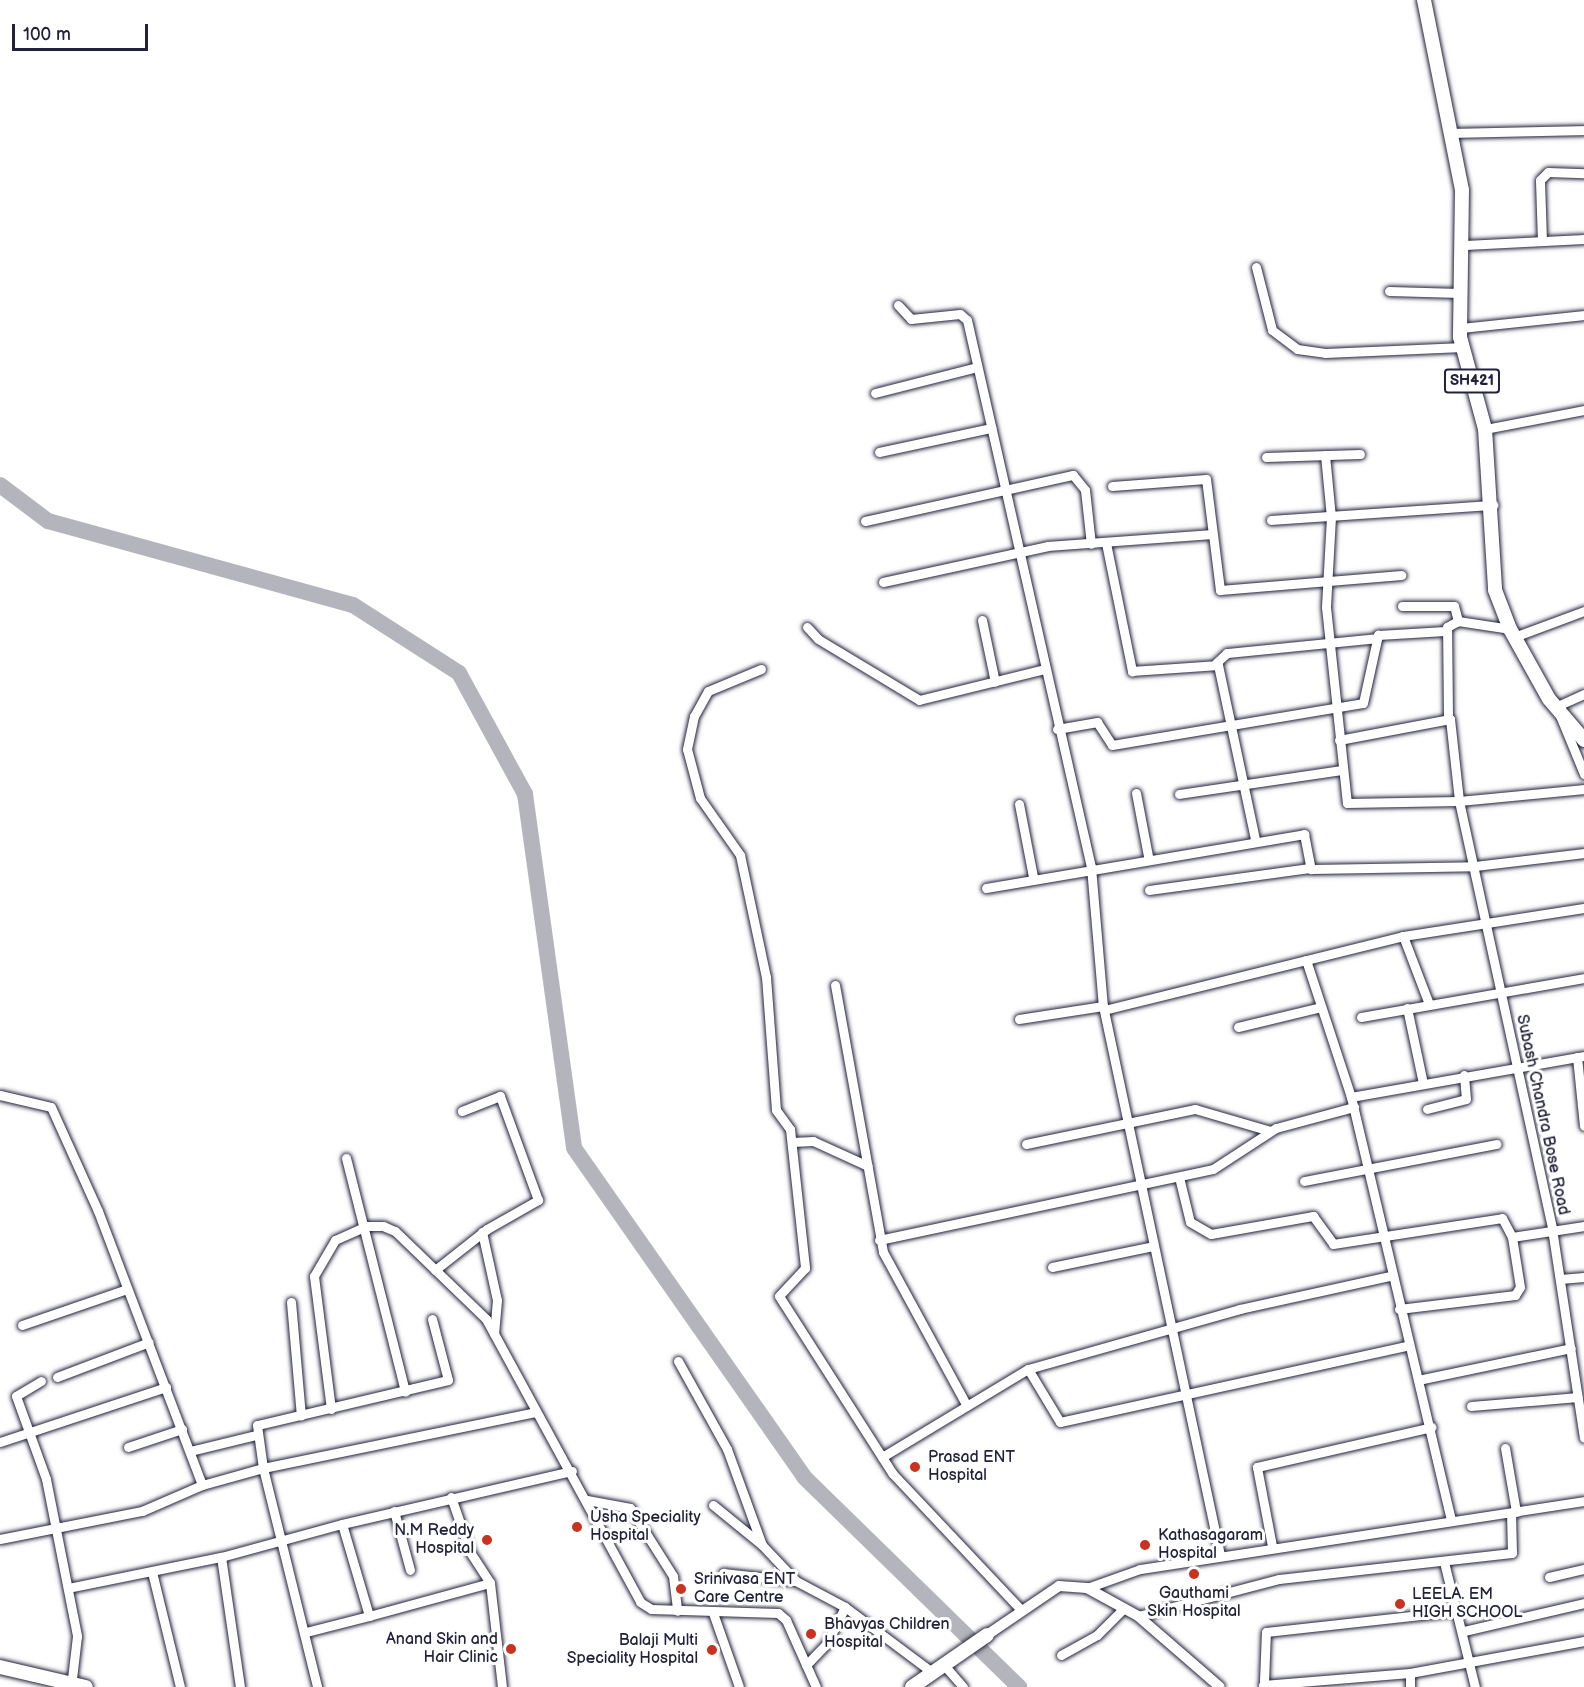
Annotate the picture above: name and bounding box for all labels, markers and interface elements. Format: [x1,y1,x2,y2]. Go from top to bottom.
scale bar [15,12,152,50]
text: 100 m [23,24,71,45]
road number: SH421 [1444,369,1500,393]
street label: Subash Chandra Bose Road [1511,1013,1573,1217]
place label: Prasad ENT Hospital [928,1448,1015,1486]
marker: Prasad ENT Hospital [906,1458,924,1476]
place label: Usha Speciality Hospital [590,1508,701,1546]
marker: Usha Speciality Hospital [568,1518,586,1536]
place label: N.M Reddy Hospital [394,1521,474,1559]
place label: Kathasagaram Hospital [1158,1526,1263,1564]
marker: N.M Reddy Hospital [478,1531,496,1549]
marker: Kathasagaram Hospital [1136,1536,1154,1554]
marker: Gauthami Skin Hospital [1185,1565,1203,1583]
place label: Srinivasa ENT Care Centre [694,1570,795,1608]
marker: Srinivasa ENT Care Centre [672,1580,690,1598]
place label: Gauthami Skin Hospital [1147,1584,1241,1622]
place label: LEELA. EM HIGH SCHOOL [1412,1585,1523,1623]
marker: LEELA. EM HIGH SCHOOL [1393,1597,1407,1611]
place label: Bhavyas Children Hospital [824,1615,950,1653]
marker: Bhavyas Children Hospital [802,1625,820,1643]
place label: Anand Skin and Hair Clinic [386,1630,498,1668]
place label: Balaji Multi Speciality Hospital [566,1631,698,1669]
marker: Anand Skin and Hair Clinic [502,1640,520,1658]
marker: Balaji Multi Speciality Hospital [703,1641,721,1659]

